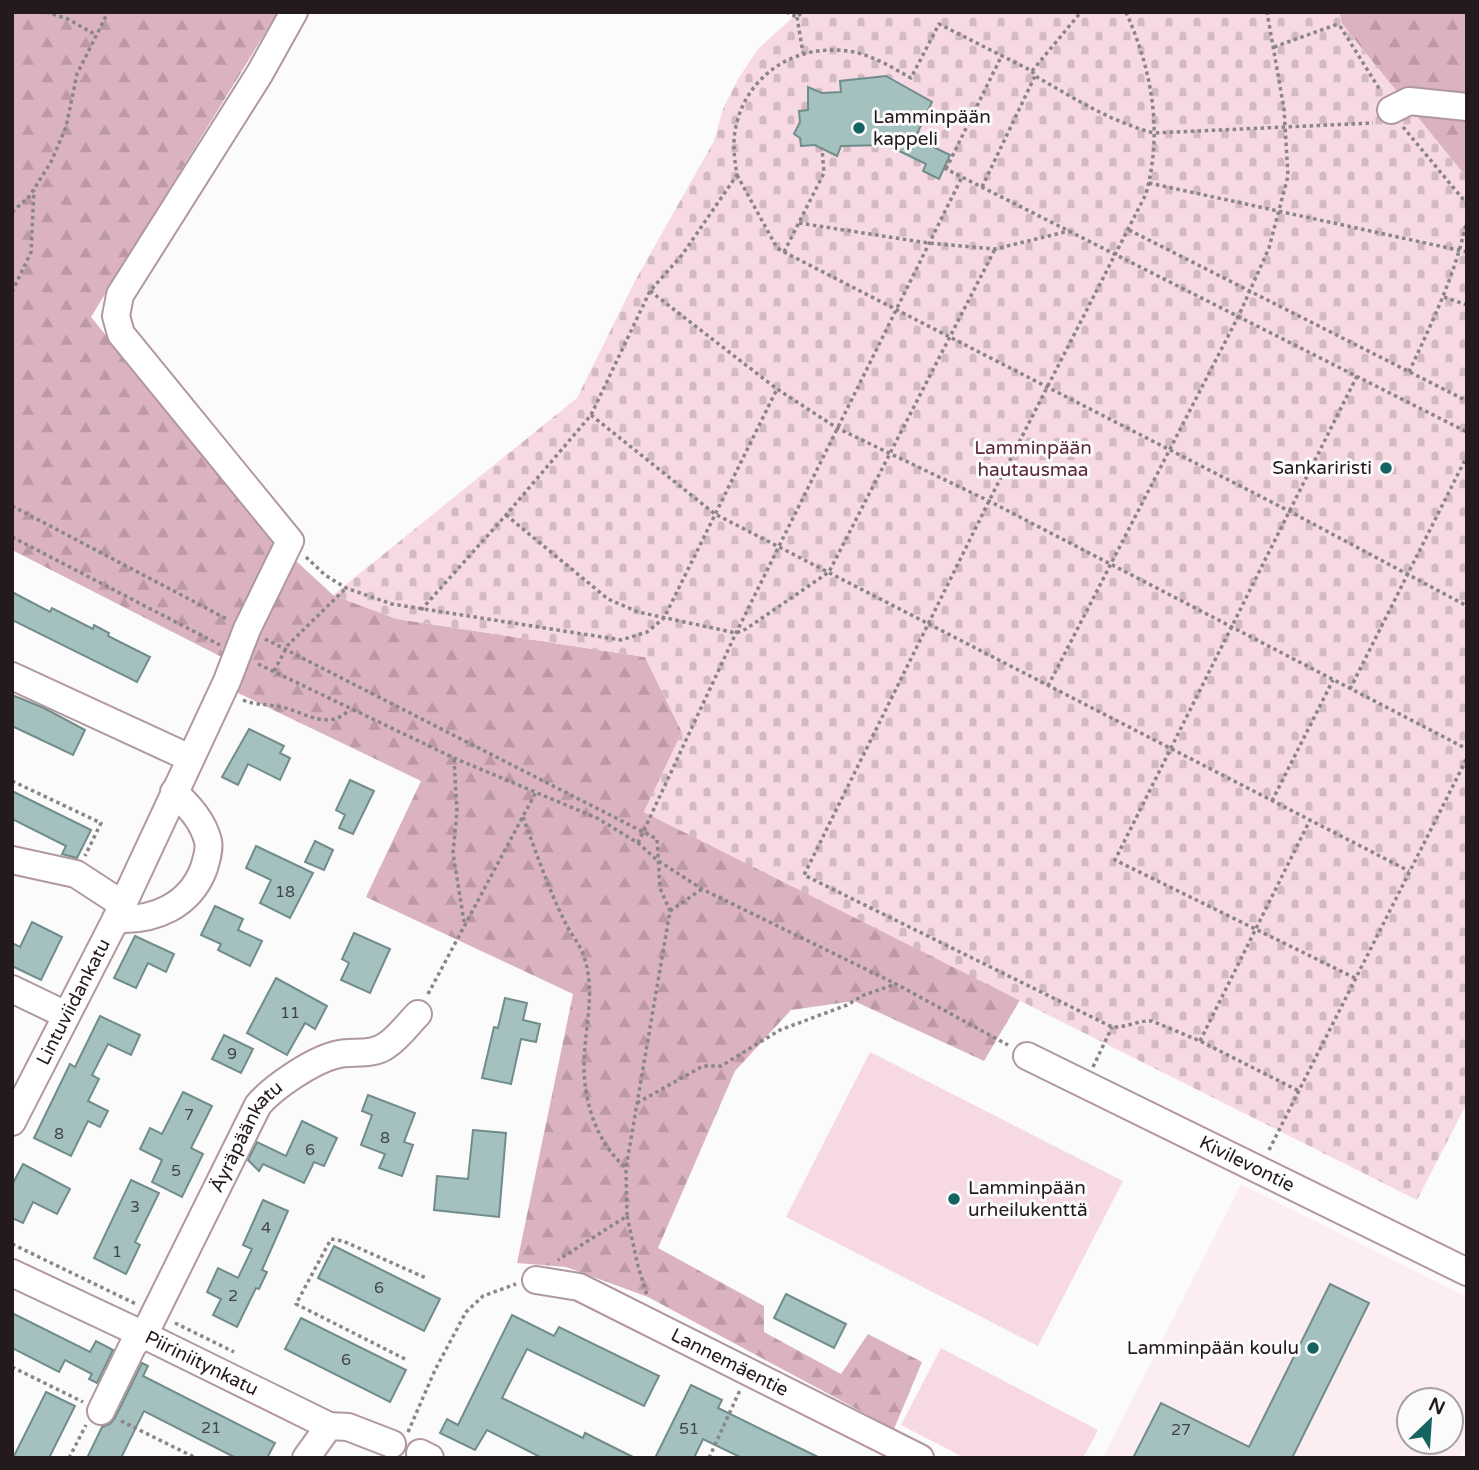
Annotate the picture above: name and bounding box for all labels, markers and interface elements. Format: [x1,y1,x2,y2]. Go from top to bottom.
place label: Lamminpään kappeli [873,106,991,150]
marker: Lamminpään kappeli [851,120,867,136]
park label: Lamminpään hautausmaa [974,437,1092,481]
place label: Sankariristi [1272,457,1372,479]
marker: Sankariristi [1378,460,1394,476]
house number: 18 [275,882,295,902]
street label: Lintuviidankatu [32,935,115,1069]
house number: 11 [280,1003,300,1023]
house number: 9 [227,1044,237,1064]
street label: Äyräpäänkatu [206,1076,287,1196]
house number: 7 [184,1105,194,1125]
house number: 8 [54,1124,64,1144]
house number: 8 [380,1128,390,1148]
street label: Kivilevontie [1196,1131,1298,1197]
house number: 6 [305,1140,315,1160]
house number: 5 [171,1161,181,1181]
place label: Lamminpään urheilukenttä [968,1177,1088,1221]
marker: Lamminpään urheilukenttä [946,1191,962,1207]
house number: 3 [130,1197,140,1217]
house number: 4 [261,1218,271,1238]
house number: 1 [112,1242,122,1262]
house number: 6 [374,1278,384,1298]
house number: 2 [228,1286,238,1306]
street label: Lannemäentie [667,1324,792,1401]
street label: Piiriniitynkatu [141,1326,262,1400]
place label: Lamminpään koulu [1127,1337,1299,1359]
marker: Lamminpään koulu [1305,1340,1321,1356]
house number: 6 [341,1350,351,1370]
north arrow [1395,1386,1465,1456]
text: N [1425,1393,1448,1420]
house number: 21 [201,1418,221,1438]
house number: 51 [679,1419,699,1439]
house number: 27 [1171,1420,1191,1440]

